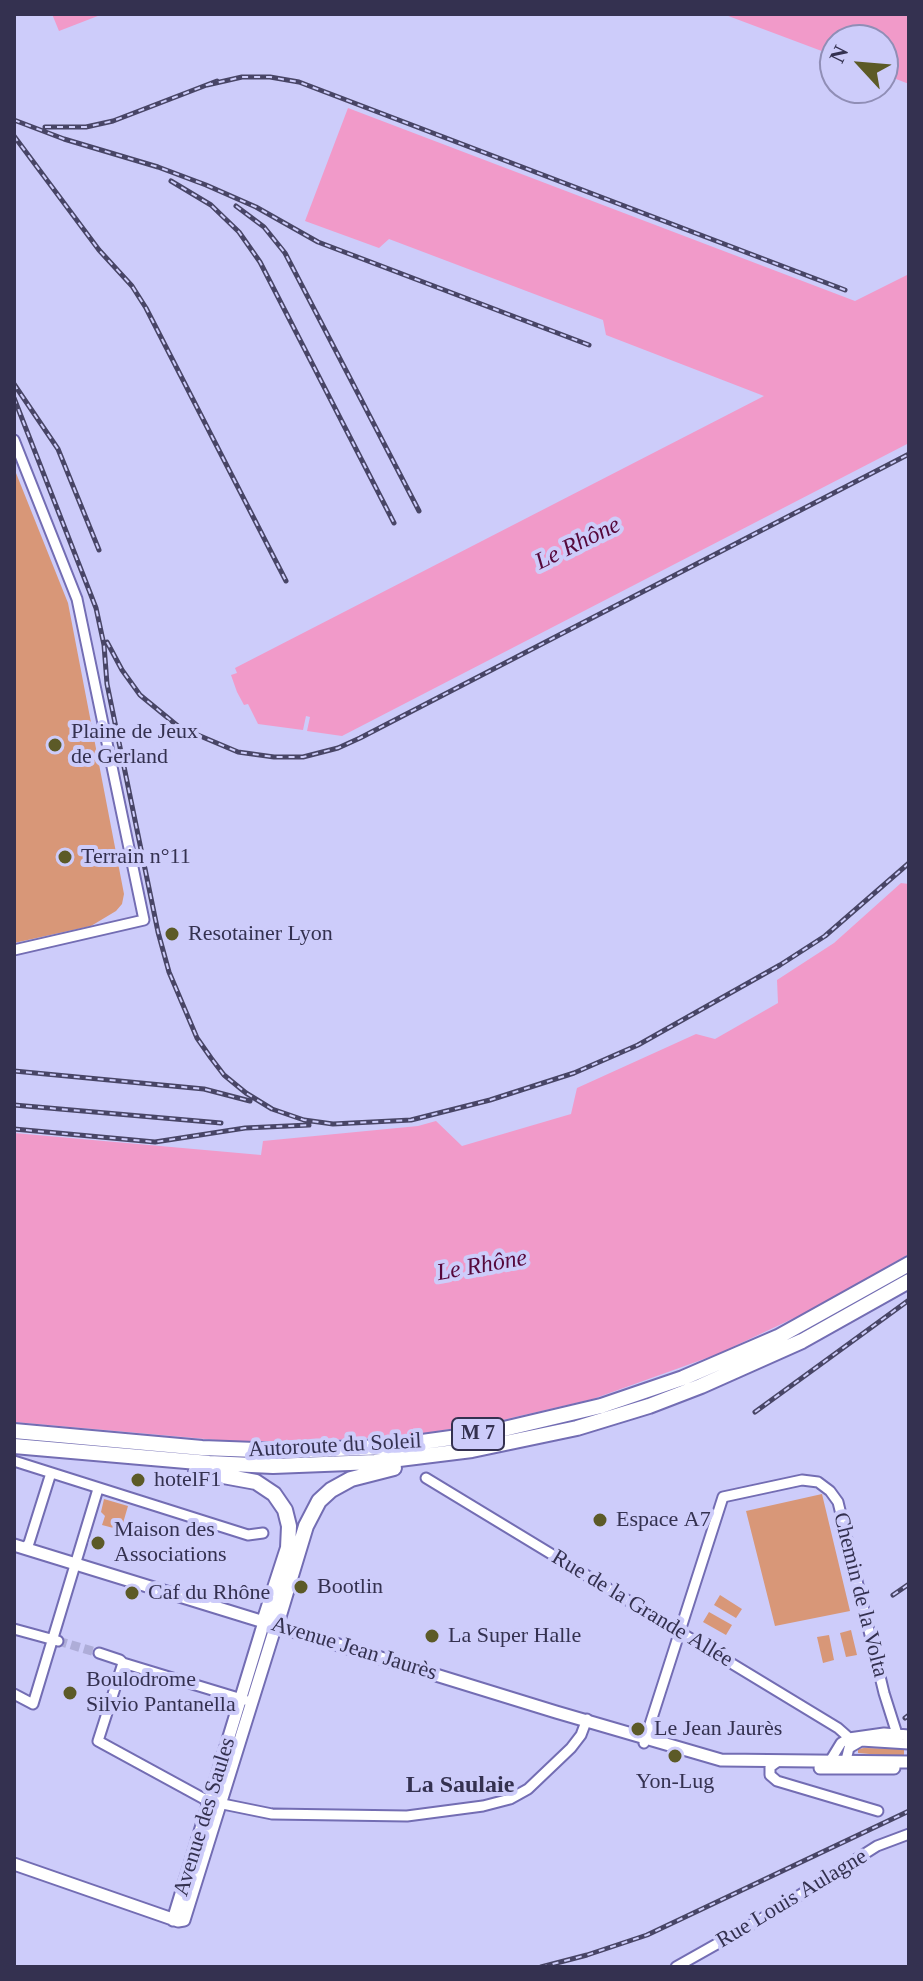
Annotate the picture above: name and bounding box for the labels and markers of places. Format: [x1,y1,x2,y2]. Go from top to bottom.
place label: Plaine de Jeux de Gerland [71,719,198,770]
marker: Plaine de Jeux de Gerland [46,736,64,754]
place label: Terrain n°11 [81,844,191,870]
marker: Terrain n°11 [56,848,74,866]
place label: Resotainer Lyon [188,921,333,947]
marker: Resotainer Lyon [163,925,181,943]
place label: hotelF1 [154,1467,221,1493]
marker: hotelF1 [129,1471,147,1489]
place label: Espace A7 [616,1507,711,1533]
marker: Espace A7 [591,1511,609,1529]
place label: Maison des Associations [114,1517,226,1568]
marker: Maison des Associations [89,1534,107,1552]
place label: Bootlin [317,1574,383,1600]
marker: Bootlin [292,1578,310,1596]
place label: Caf du Rhône [148,1580,270,1606]
marker: Caf du Rhône [123,1584,141,1602]
place label: La Super Halle [448,1623,581,1649]
marker: La Super Halle [423,1627,441,1645]
place label: Boulodrome Silvio Pantanella [86,1667,236,1718]
marker: Boulodrome Silvio Pantanella [61,1684,79,1702]
place label: Le Jean Jaurès [654,1716,782,1742]
marker: Le Jean Jaurès [629,1720,647,1738]
marker: Yon-Lug [666,1747,684,1765]
place label: Yon-Lug [636,1769,714,1795]

